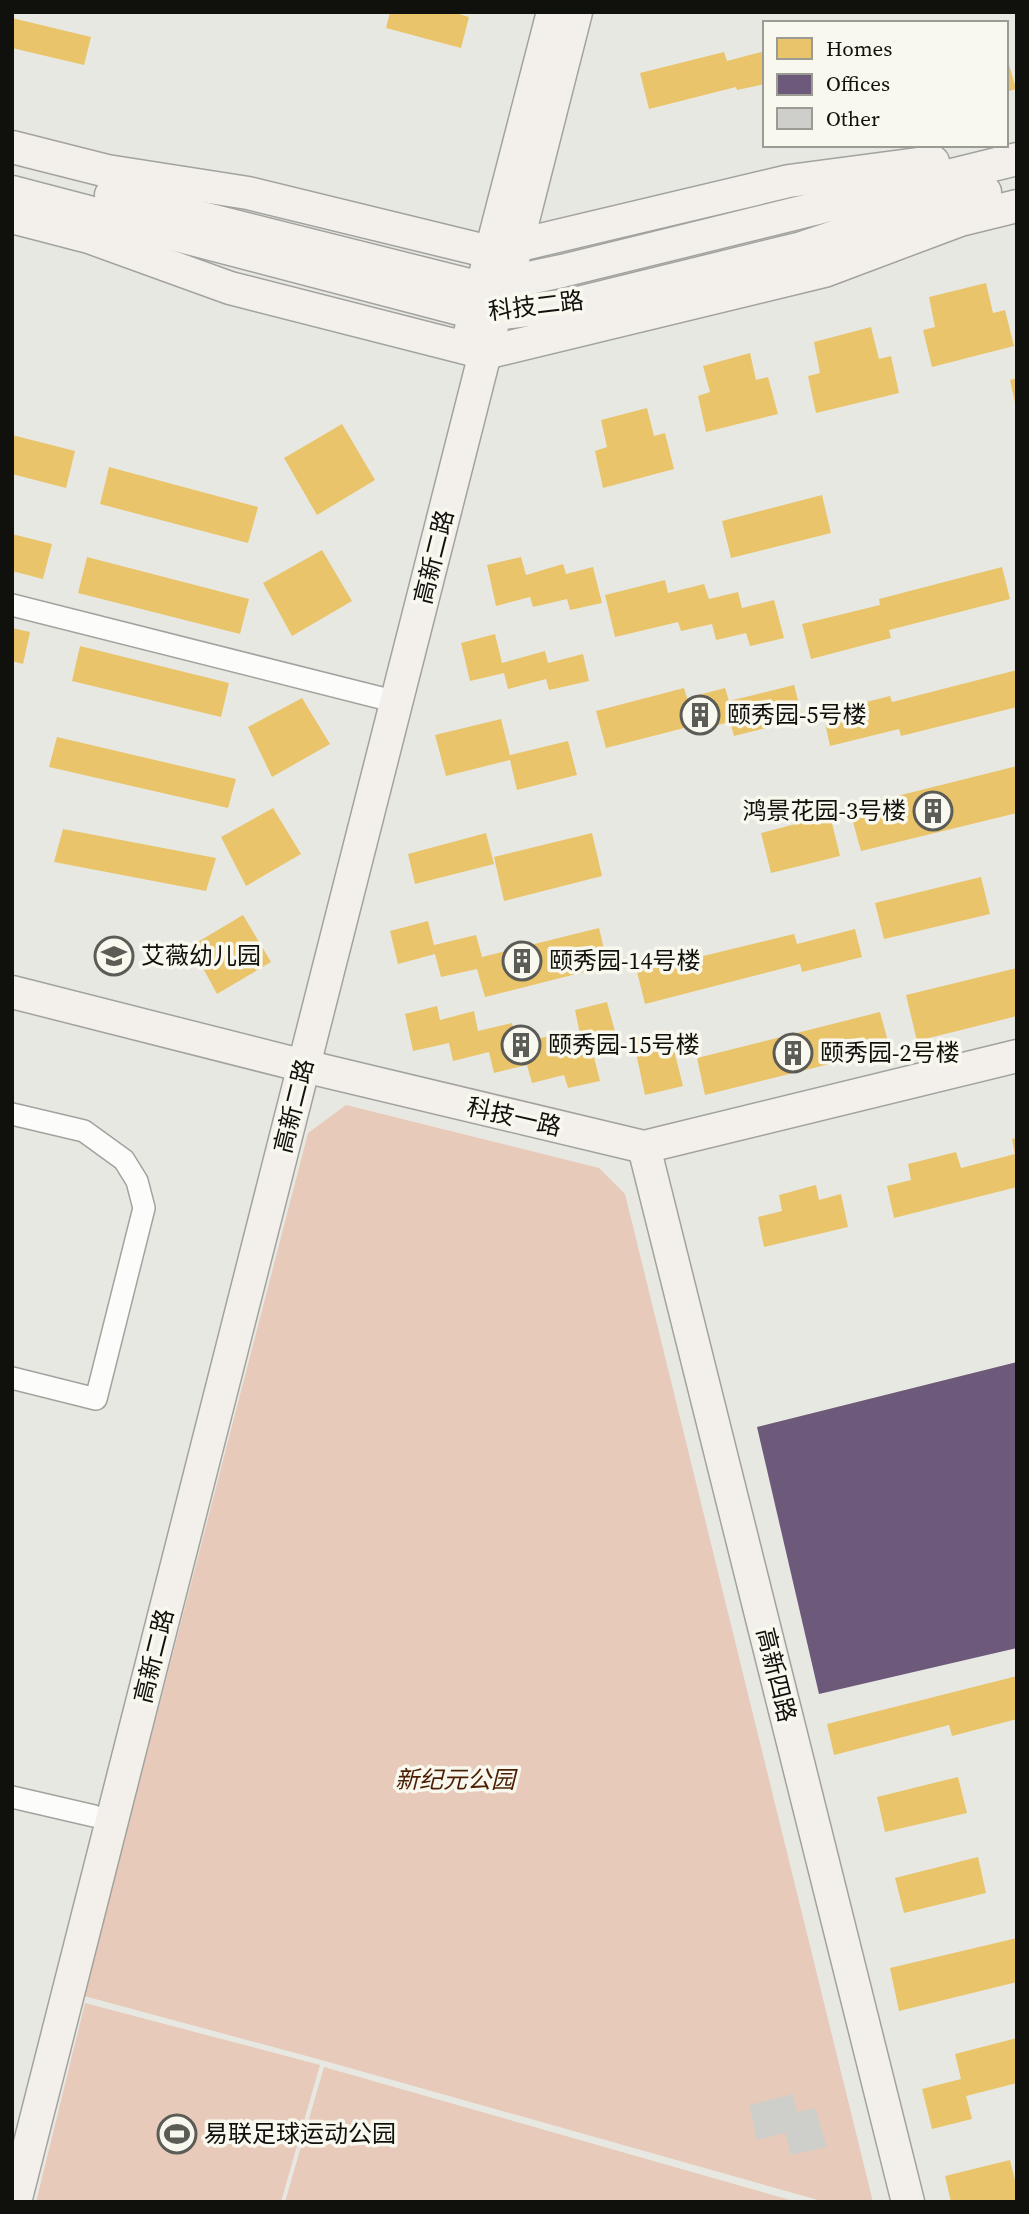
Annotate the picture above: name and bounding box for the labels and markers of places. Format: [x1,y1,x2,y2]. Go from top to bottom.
building icon: 颐秀园-5号楼 [679,694,721,736]
place label: 颐秀园-5号楼 [727,698,867,731]
building icon: 鸿景花园-3号楼 [912,790,954,832]
place label: 鸿景花园-3号楼 [743,794,906,827]
school or university icon: 艾薇幼儿园 [93,935,135,977]
place label: 艾薇幼儿园 [141,939,261,972]
building icon: 颐秀园-14号楼 [501,940,543,982]
place label: 颐秀园-14号楼 [549,944,701,977]
building icon: 颐秀园-15号楼 [500,1024,542,1066]
place label: 颐秀园-15号楼 [548,1028,700,1061]
building icon: 颐秀园-2号楼 [772,1032,814,1074]
place label: 颐秀园-2号楼 [820,1036,960,1069]
sports icon: 易联足球运动公园 [156,2113,198,2155]
place label: 易联足球运动公园 [204,2117,396,2150]

